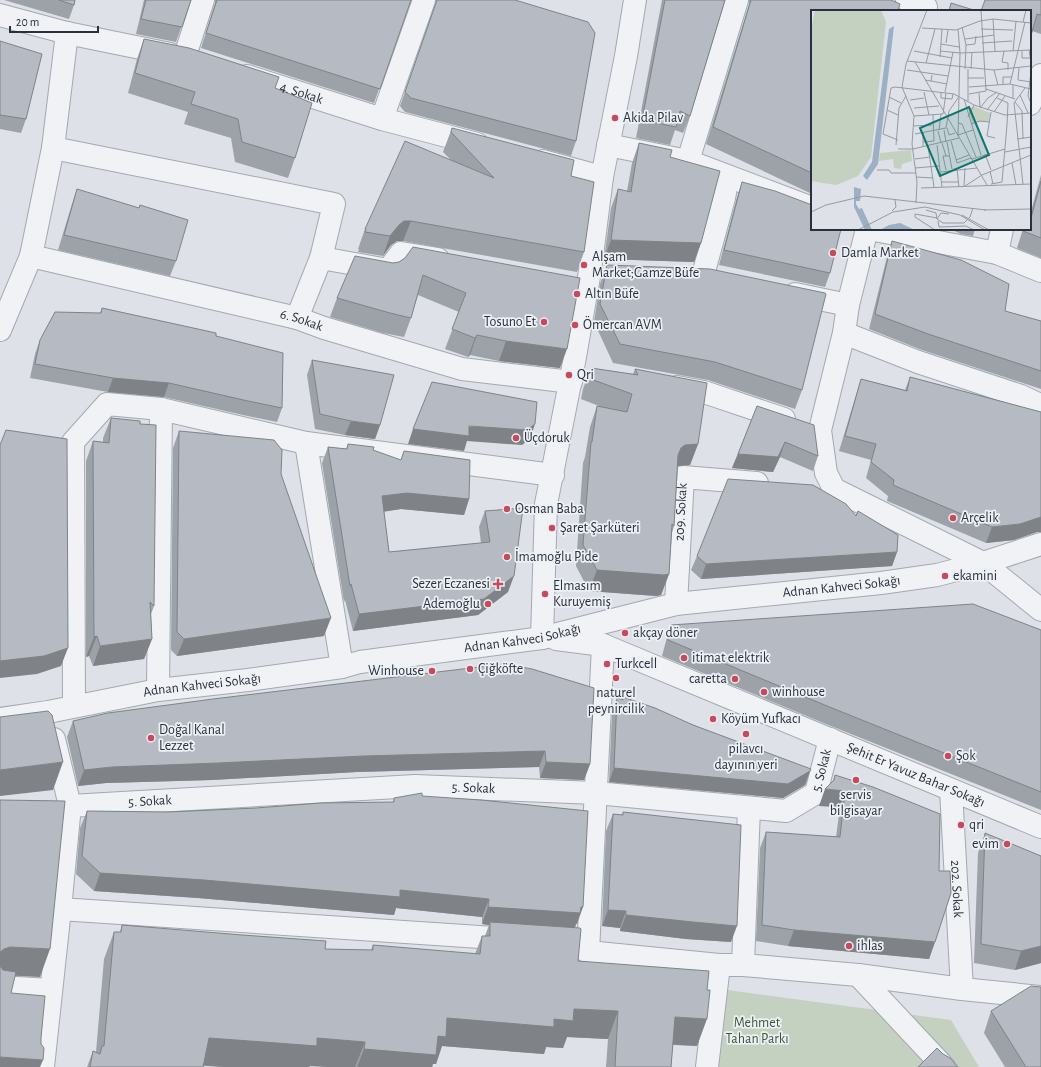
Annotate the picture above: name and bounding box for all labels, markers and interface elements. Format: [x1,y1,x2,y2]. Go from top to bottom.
scale bar [10,8,98,34]
inset map [811,10,1031,230]
text: 20 m [16,16,39,28]
street label: 4. Sokak [278,80,325,107]
place label: Akida Pilav [623,111,683,125]
marker: Akida Pilav [610,113,620,123]
place label: Damla Market [841,246,919,260]
marker: Damla Market [828,248,838,258]
place label: Alşam Market;Gamze Büfe [592,250,699,280]
marker: Alşam Market;Gamze Büfe [579,260,589,270]
place label: Altın Büfe [585,287,639,301]
marker: Altın Büfe [572,289,582,299]
street label: 6. Sokak [279,307,325,334]
place label: Tosuno Et [484,315,537,329]
place label: Ömercan AVM [583,315,662,332]
marker: Tosuno Et [539,317,549,327]
marker: Ömercan AVM [570,320,580,330]
place label: Qri [577,368,594,382]
marker: Qri [564,370,574,380]
place label: Üçdoruk [524,428,570,445]
marker: Üçdoruk [511,433,521,443]
street label: 209. Sokak [672,482,690,542]
place label: Osman Baba [515,502,584,516]
marker: Osman Baba [502,504,512,514]
place label: Arçelik [961,511,999,525]
marker: Arçelik [948,513,958,523]
place label: Şaret Şarküteri [560,521,640,535]
marker: Şaret Şarküteri [547,523,557,533]
place label: İmamoğlu Pide [515,547,598,564]
marker: İmamoğlu Pide [502,552,512,562]
place label: ekamini [953,569,997,583]
marker: ekamini [940,571,950,581]
street label: Adnan Kahveci Sokağı [782,573,901,600]
place label: Sezer Eczanesi [412,577,490,591]
marker: Sezer Eczanesi [493,579,503,589]
place label: Elmasım Kuruyemiş [553,579,611,609]
marker: Elmasım Kuruyemiş [540,589,550,599]
place label: Ademoğlu [423,597,480,611]
marker: Ademoğlu [483,599,493,609]
street label: Adnan Kahveci Sokağı [463,621,582,655]
place label: akçay döner [633,626,698,640]
marker: akçay döner [620,628,630,638]
place label: itimat elektrik [692,651,770,665]
marker: itimat elektrik [679,653,689,663]
place label: Turkcell [615,657,657,671]
marker: Turkcell [602,659,612,669]
place label: Çiğköfte [478,662,523,676]
place label: Winhouse [368,664,424,678]
marker: Çiğköfte [465,664,475,674]
marker: Winhouse [427,666,437,676]
street label: Adnan Kahveci Sokağı [142,671,262,700]
place label: caretta [689,672,728,686]
marker: naturel peynircilik [611,673,621,683]
marker: caretta [730,674,740,684]
place label: winhouse [772,685,825,699]
place label: naturel peynircilik [588,686,645,716]
marker: winhouse [759,687,769,697]
place label: Köyüm Yufkacı [721,712,801,726]
marker: Köyüm Yufkacı [708,714,718,724]
place label: Doğal Kanal Lezzet [159,723,225,753]
marker: pilavcı dayının yeri [741,729,751,739]
marker: Doğal Kanal Lezzet [146,733,156,743]
street label: Şehit Er Yavuz Bahar Sokağı [845,740,987,810]
place label: pilavcı dayının yeri [714,742,778,772]
street label: 5. Sokak [810,747,834,793]
place label: Şok [956,749,976,763]
marker: Şok [943,751,953,761]
marker: servis bilgisayar [851,775,861,785]
street label: 5. Sokak [451,780,496,796]
place label: servis bilgisayar [830,788,883,818]
street label: 5. Sokak [128,793,173,810]
place label: qri [969,818,984,832]
marker: qri [956,820,966,830]
place label: evim [972,837,999,851]
marker: evim [1002,839,1012,849]
street label: 202. Sokak [948,860,965,919]
place label: ihlas [857,939,883,953]
marker: ihlas [844,941,854,951]
park label: Mehmet Tahan Parkı [725,1016,789,1046]

